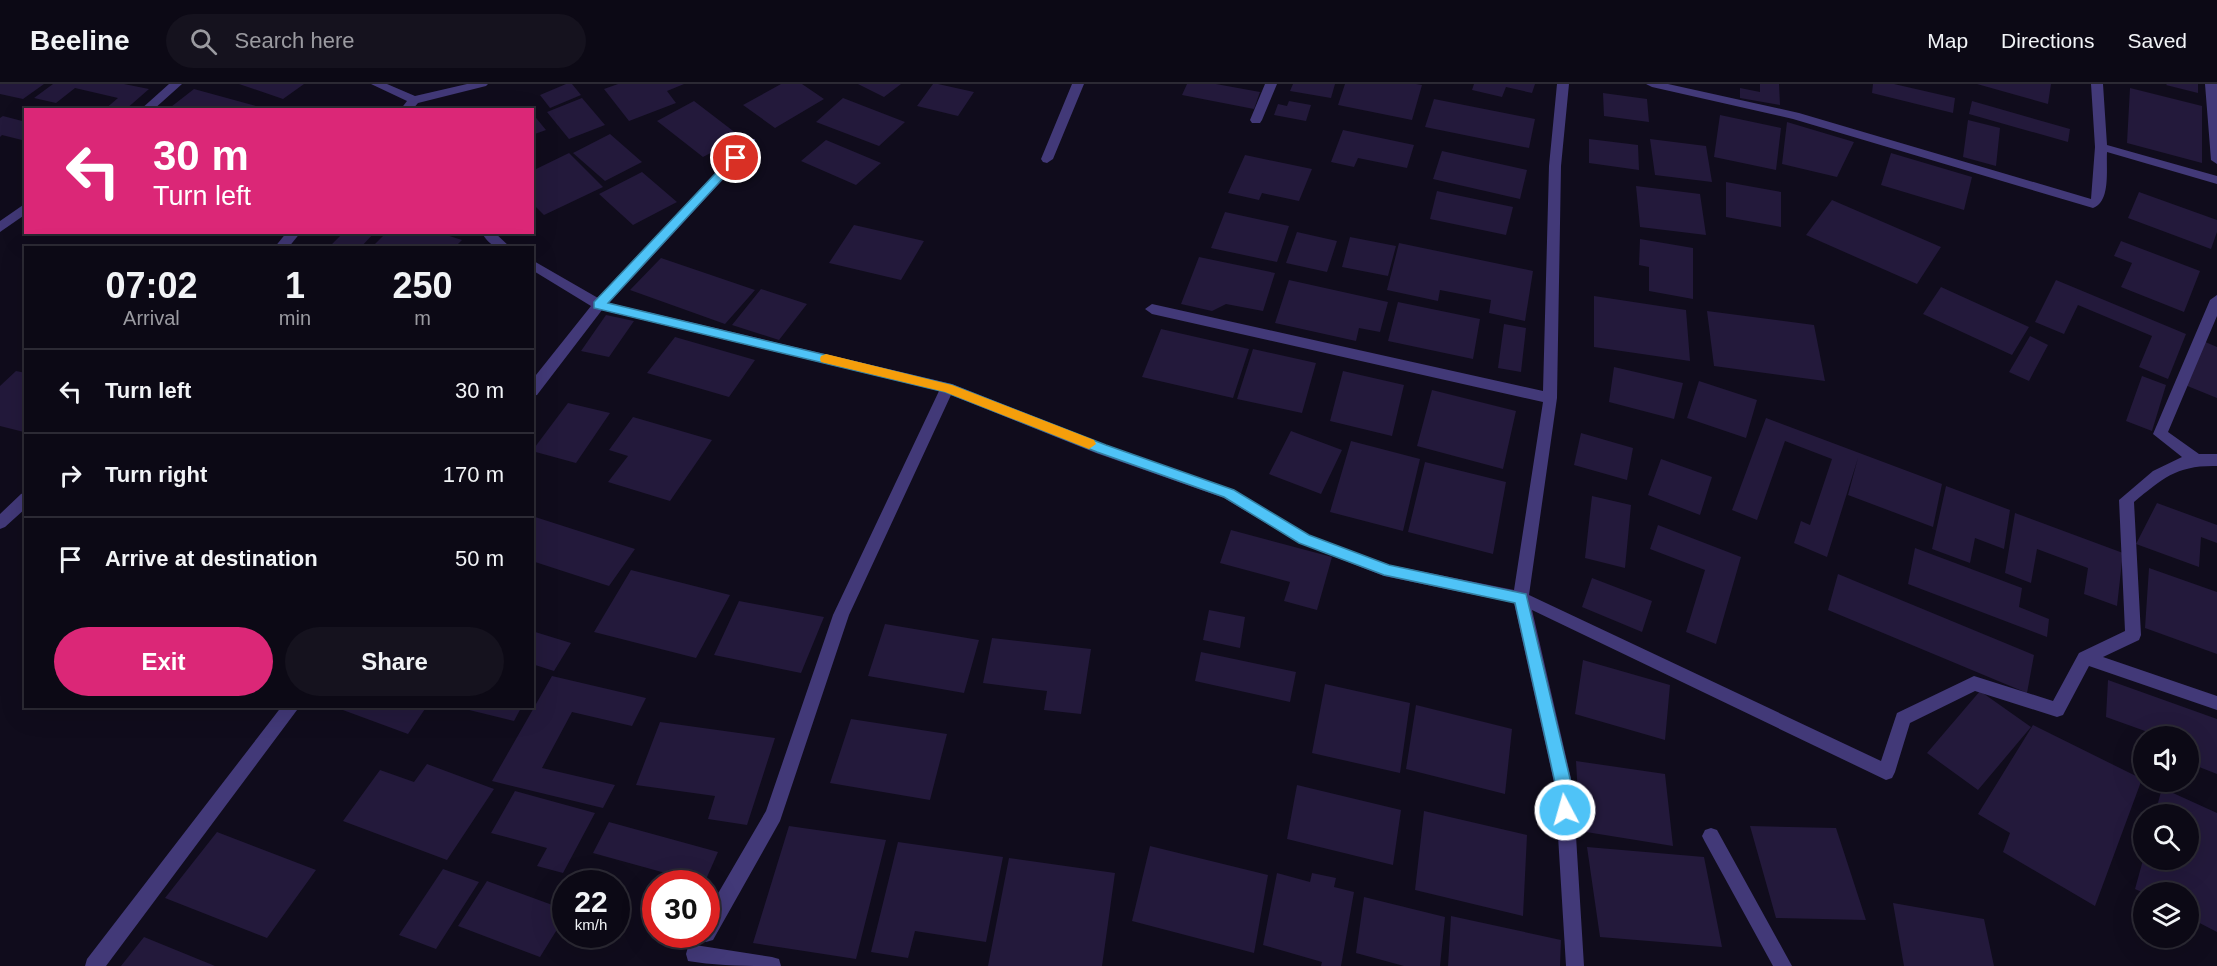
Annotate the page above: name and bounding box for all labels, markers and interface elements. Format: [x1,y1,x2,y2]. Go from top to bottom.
search box [166,14,586,68]
text: Beeline [30,25,130,56]
icon: search [187,25,220,58]
text: Search here [235,28,354,53]
text: Map [1927,29,1968,52]
text: Directions [2001,29,2094,52]
text: Saved [2127,29,2187,52]
icon: left [54,132,132,210]
text: 30 m [153,132,249,179]
pin [710,132,761,183]
icon: arrive [719,141,752,174]
text: Turn left [153,181,251,211]
text: 07:02 [105,265,197,306]
text: 1 [285,265,305,306]
text: 250 [392,265,453,306]
text: Arrival [123,307,180,329]
text: min [279,307,311,329]
text: m [414,307,431,329]
icon: left [54,375,87,408]
text: Turn left [105,378,191,403]
text: 30 m [455,378,504,403]
icon: right [54,459,87,492]
text: Turn right [105,462,207,487]
text: 170 m [443,462,504,487]
icon: arrive [54,543,87,576]
text: Arrive at destination [105,546,318,571]
text: 50 m [455,546,504,571]
button: Exit [54,627,273,696]
button: Share [285,627,504,696]
map controls [2133,726,2199,948]
button: sound [2133,726,2199,792]
position arrow [1533,778,1597,842]
button: search [2133,804,2199,870]
speed limit sign: 30 [642,870,720,948]
button: layers [2133,882,2199,948]
text: 22 [574,885,608,918]
text: km/h [575,916,607,933]

